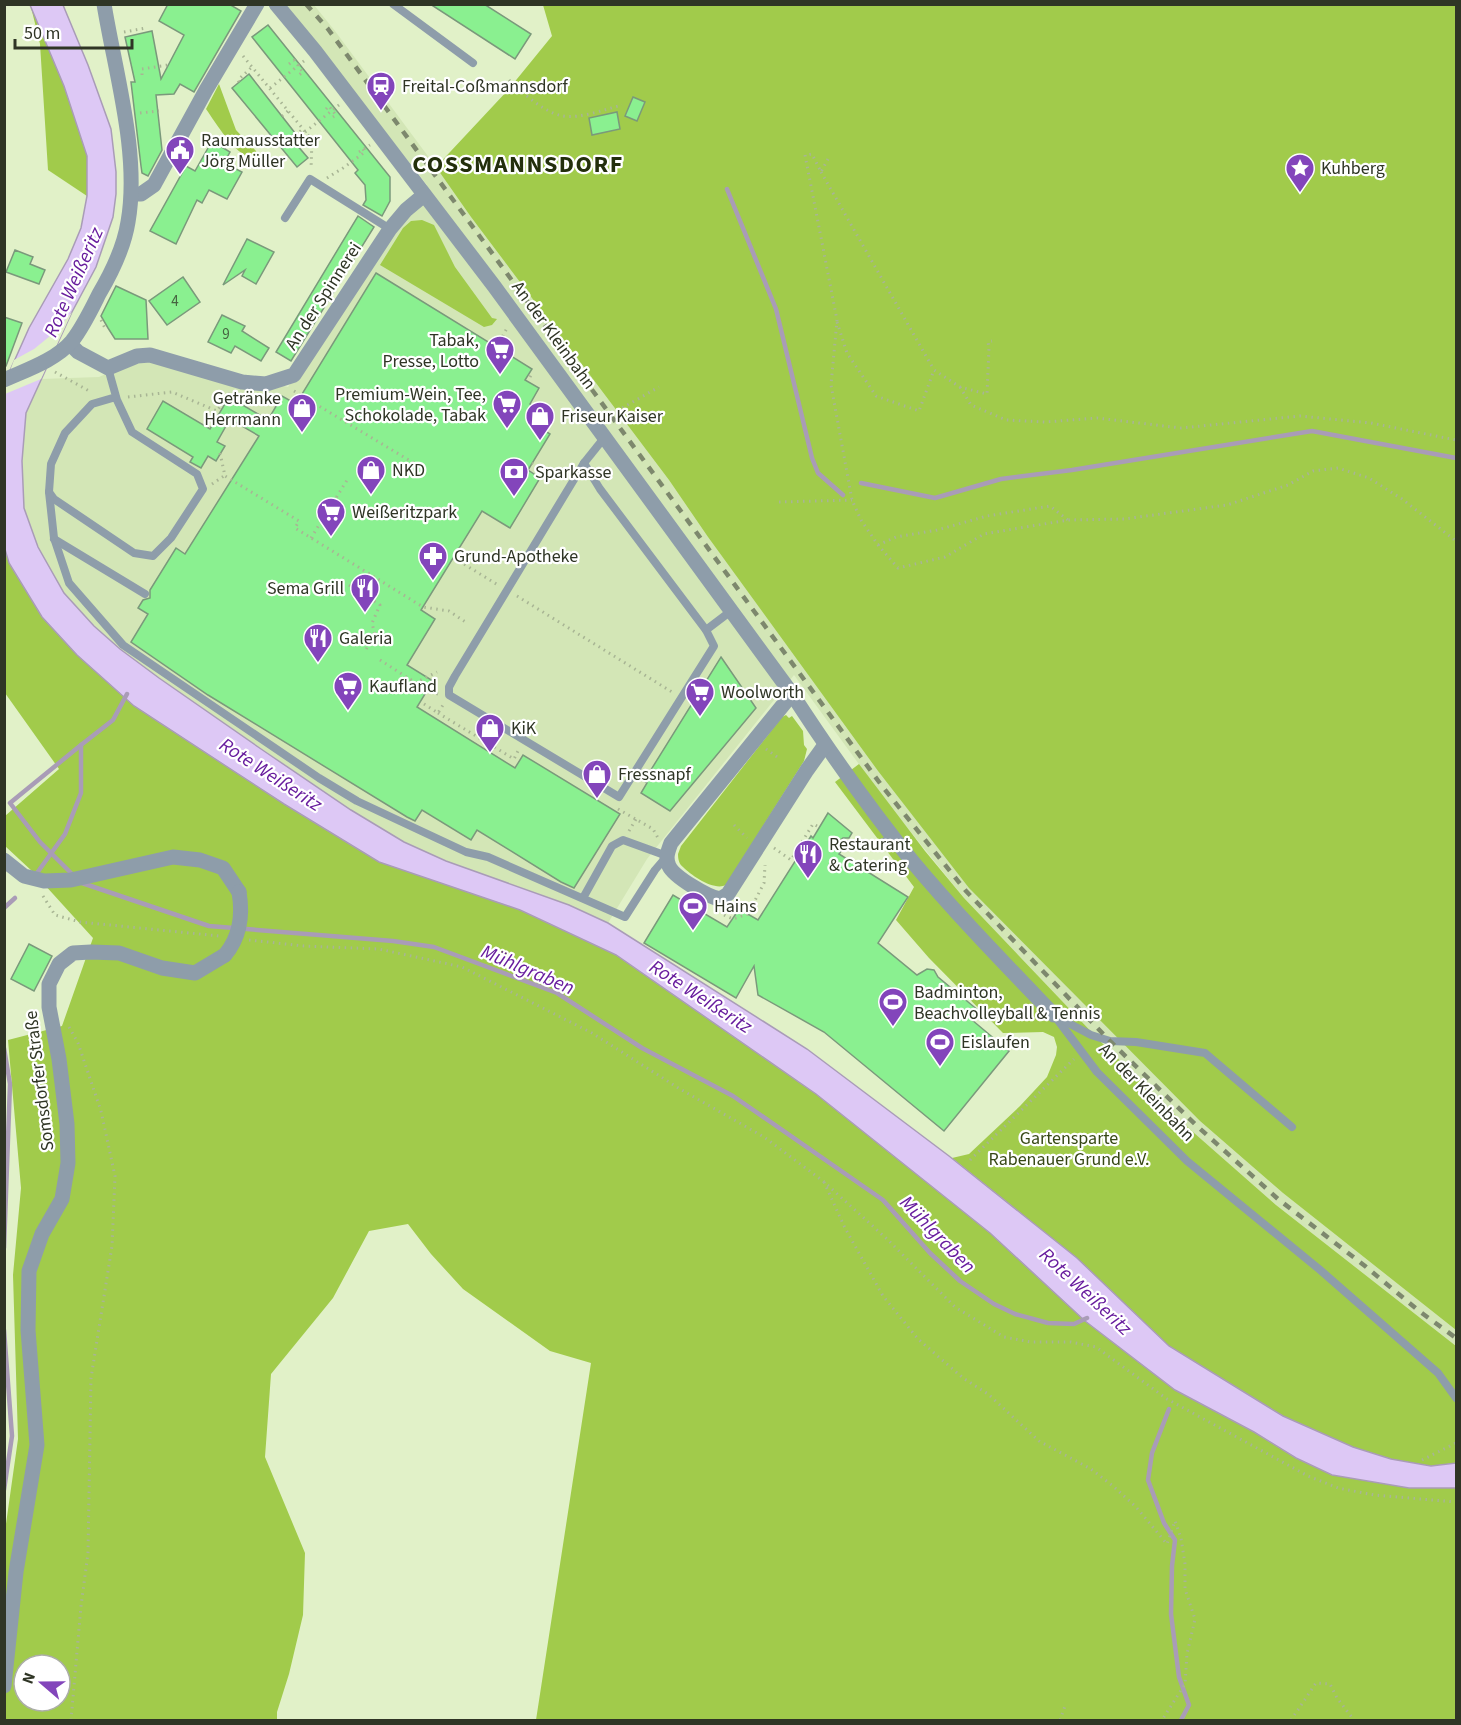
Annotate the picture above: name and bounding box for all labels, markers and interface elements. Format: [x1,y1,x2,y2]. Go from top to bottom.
scale bar [15,12,132,50]
text: 50 m [24,21,60,46]
station icon: Freital-Coßmannsdorf [365,70,397,112]
place label: Freital-Coßmannsdorf [402,74,569,99]
place label: Raumausstatter Jörg Müller [201,128,321,174]
public building icon: Raumausstatter Jörg Müller [164,134,196,176]
district label: COSSMANNSDORF [412,147,624,182]
place icon: Kuhberg [1284,152,1316,194]
place label: Kuhberg [1321,156,1385,181]
water label: Rote Weißeritz [37,222,111,342]
street label: An der Spinnerei [279,237,368,355]
street label: An der Kleinbahn [506,276,602,395]
house number: 4 [171,291,179,312]
house number: 9 [222,324,230,345]
place label: Tabak, Presse, Lotto [382,328,479,374]
supermarket icon: Tabak, Presse, Lotto [484,334,516,376]
place label: Premium-Wein, Tee, Schokolade, Tabak [335,382,486,428]
place label: Getränke Herrmann [204,386,281,432]
supermarket icon: Premium-Wein, Tee, Schokolade, Tabak [491,388,523,430]
shop icon: Getränke Herrmann [286,392,318,434]
shop icon: Friseur Kaiser [524,400,556,442]
place label: Friseur Kaiser [561,404,664,429]
shop icon: NKD [355,454,387,496]
bank icon: Sparkasse [498,456,530,498]
place label: NKD [392,458,425,483]
place label: Sparkasse [535,460,612,485]
supermarket icon: Weißeritzpark [315,496,347,538]
place label: Weißeritzpark [352,500,457,525]
pharmacy icon: Grund-Apotheke [417,540,449,582]
place label: Grund-Apotheke [454,544,578,569]
restaurant icon: Sema Grill [349,572,381,614]
place label: Sema Grill [267,576,344,601]
restaurant icon: Galeria [302,622,334,664]
place label: Galeria [339,626,392,651]
supermarket icon: Kaufland [332,670,364,712]
place label: Kaufland [369,674,437,699]
supermarket icon: Woolworth [684,676,716,718]
place label: Woolworth [721,680,804,705]
shop icon: KiK [474,712,506,754]
place label: KiK [511,716,537,741]
water label: Rote Weißeritz [214,731,328,819]
shop icon: Fressnapf [581,758,613,800]
place label: Fressnapf [618,762,691,787]
place label: Restaurant & Catering [829,832,911,878]
restaurant icon: Restaurant & Catering [792,838,824,880]
sports icon: Hains [677,890,709,932]
place label: Hains [714,894,757,919]
water label: Mühlgraben [477,938,579,1002]
water label: Rote Weißeritz [644,953,758,1041]
place label: Badminton, Beachvolleyball & Tennis [914,980,1100,1026]
sports icon: Badminton, Beachvolleyball & Tennis [877,986,909,1028]
street label: Somsdorfer Straße [18,1009,61,1153]
sports icon: Eislaufen [924,1026,956,1068]
place label: Eislaufen [961,1030,1030,1055]
street label: An der Kleinbahn [1093,1037,1200,1147]
park label: Gartensparte Rabenauer Grund e.V. [988,1126,1150,1172]
water label: Mühlgraben [893,1189,982,1280]
water label: Rote Weißeritz [1033,1241,1138,1343]
north arrow [12,1653,72,1713]
text: N [17,1669,41,1687]

